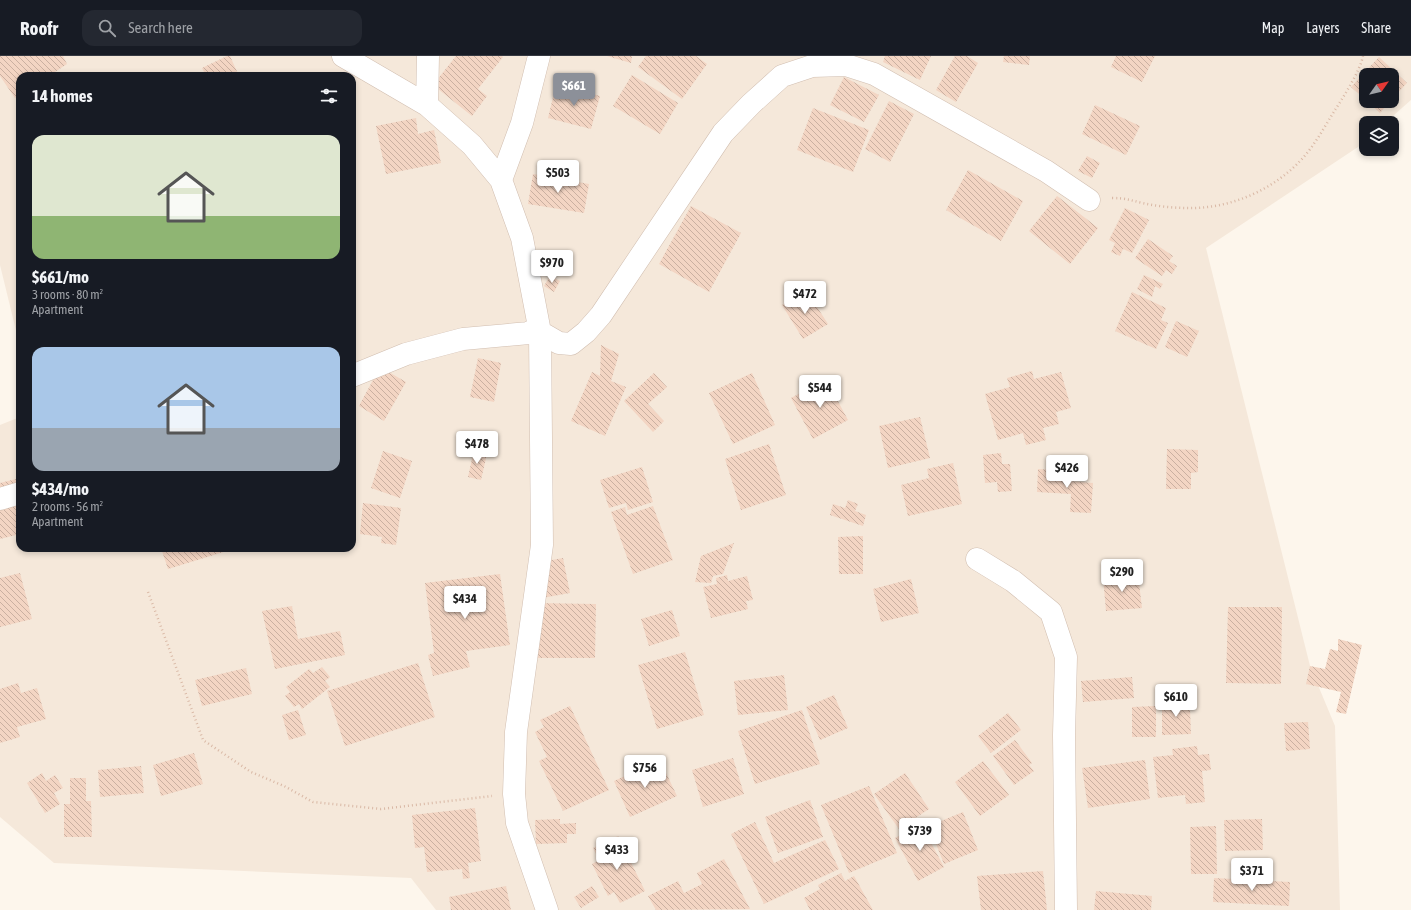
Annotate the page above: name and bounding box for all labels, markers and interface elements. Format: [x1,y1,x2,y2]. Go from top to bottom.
search box [82,10,362,46]
text: Roofr [20,17,58,39]
icon: search [96,17,118,39]
text: Search here [128,19,193,36]
text: Map [1262,20,1284,36]
text: Layers [1306,20,1339,36]
text: Share [1361,20,1391,36]
north arrow [1359,68,1399,108]
map controls [1359,68,1399,156]
pin: $661 [550,73,598,107]
text: $661 [562,78,586,93]
icon: filters [318,85,340,107]
text: 14 homes [32,86,93,106]
button: layers [1359,116,1399,156]
pin: $503 [534,160,582,194]
icon: home [150,161,222,233]
text: $503 [546,165,570,180]
pin: $970 [528,250,576,284]
text: $970 [540,255,564,270]
text: $661/mo [32,267,89,287]
pin: $472 [781,281,829,315]
text: $472 [793,286,817,301]
text: 3 rooms · 80 m² [32,287,103,302]
text: Apartment [32,302,83,317]
icon: home [150,373,222,445]
pin: $544 [796,375,844,409]
text: $544 [808,380,832,395]
pin: $478 [453,431,501,465]
text: $478 [465,436,489,451]
pin: $426 [1043,455,1091,489]
text: $426 [1055,460,1079,475]
text: $434/mo [32,479,89,499]
text: 2 rooms · 56 m² [32,499,103,514]
text: Apartment [32,514,83,529]
pin: $290 [1098,559,1146,593]
text: $290 [1110,564,1134,579]
pin: $434 [441,586,489,620]
text: $434 [453,591,477,606]
pin: $610 [1152,684,1200,718]
text: $610 [1164,689,1188,704]
pin: $756 [621,755,669,789]
text: $756 [633,760,657,775]
pin: $739 [896,818,944,852]
text: $739 [908,823,932,838]
pin: $433 [593,837,641,871]
text: $433 [605,842,629,857]
pin: $371 [1228,858,1276,892]
text: $371 [1240,863,1264,878]

